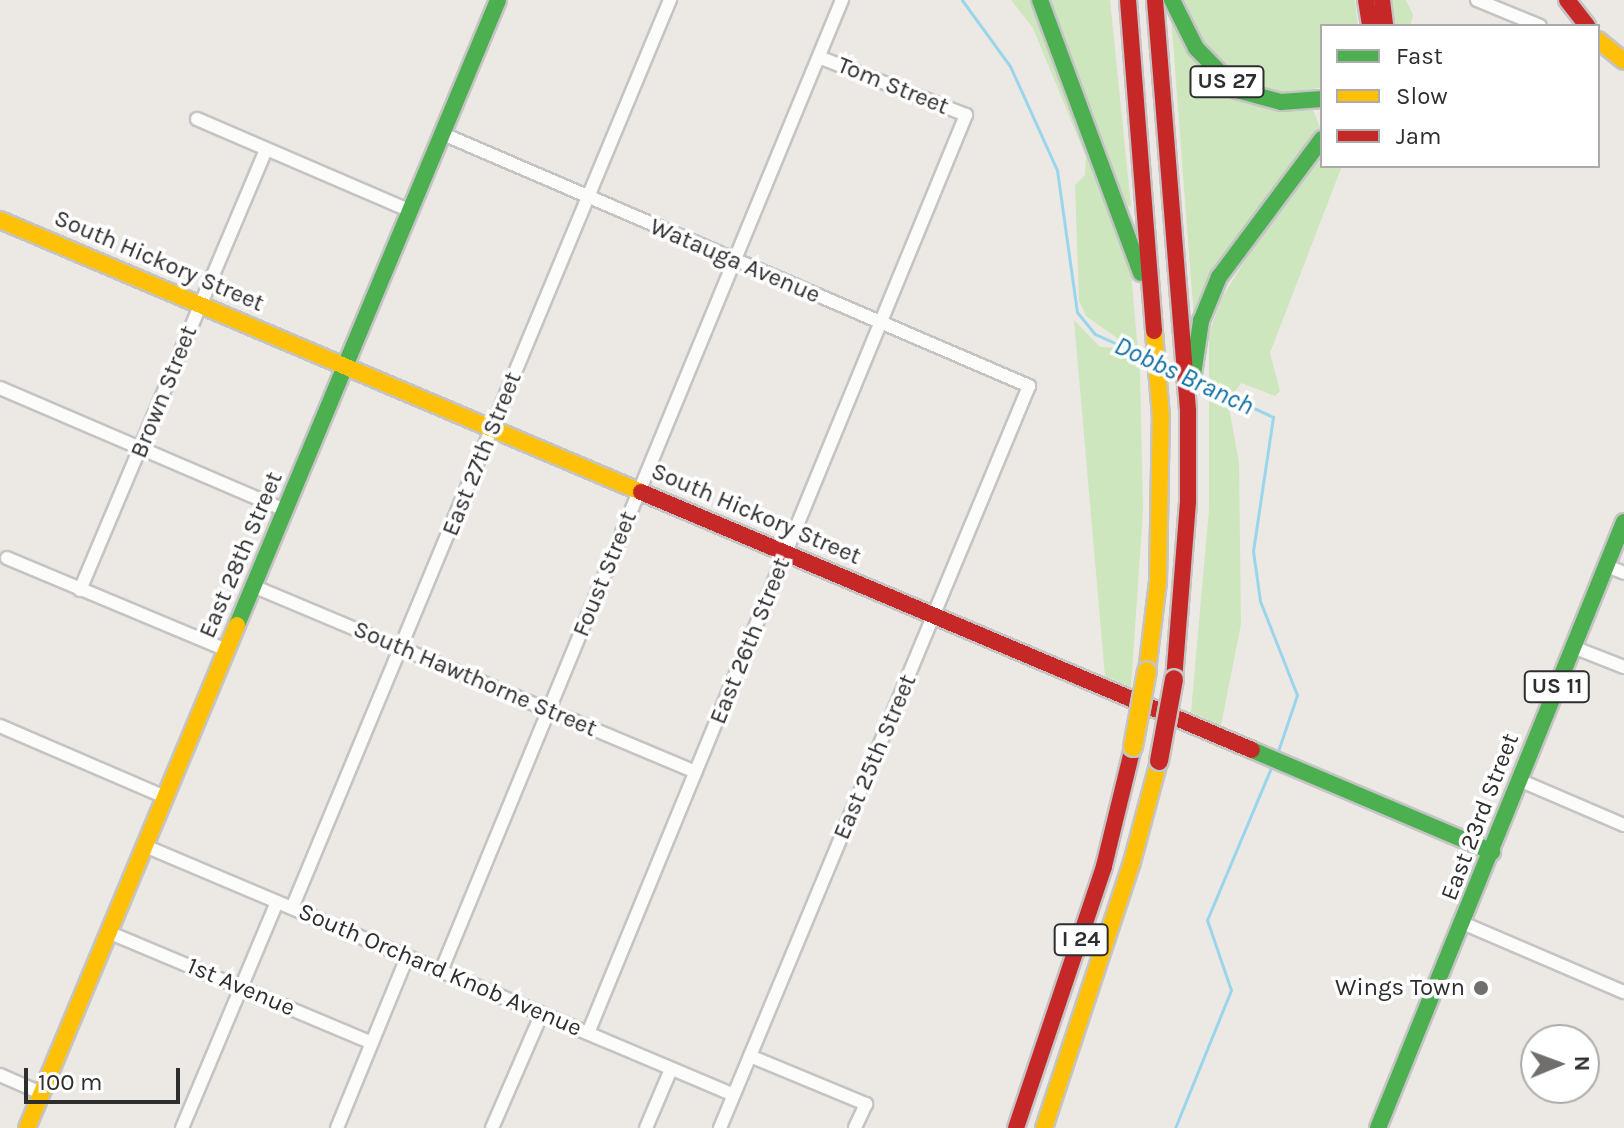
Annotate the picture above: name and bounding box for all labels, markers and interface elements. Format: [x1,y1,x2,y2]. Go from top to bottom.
legend [1320,24,1600,168]
text: Fast [1396,42,1443,70]
street label: Tom Street [833,51,953,121]
road number: US 27 [1189,64,1265,100]
text: Slow [1396,82,1448,110]
text: Jam [1396,122,1441,150]
street label: South Hickory Street [50,204,268,318]
street label: Watauga Avenue [646,212,824,310]
street label: Brown Street [124,322,204,462]
water label: Dobbs Branch [1109,330,1259,422]
street label: East 27th Street [436,368,528,540]
street label: South Hickory Street [647,457,865,571]
street label: East 28th Street [193,468,289,642]
street label: Foust Street [567,507,643,641]
street label: East 26th Street [704,554,796,728]
street label: South Hawthorne Street [349,615,601,743]
road number: US 11 [1523,669,1591,705]
street label: East 25th Street [827,670,923,844]
street label: East 23rd Street [1435,729,1525,905]
street label: South Orchard Knob Avenue [294,897,586,1043]
road number: I 24 [1053,922,1109,958]
street label: 1st Avenue [183,951,299,1023]
place label: Wings Town [1335,974,1465,1002]
marker: Wings Town [1472,979,1490,997]
north arrow [1520,1024,1600,1104]
scale bar [28,1052,184,1102]
text: N [1569,1055,1595,1072]
text: 100 m [38,1068,103,1096]

